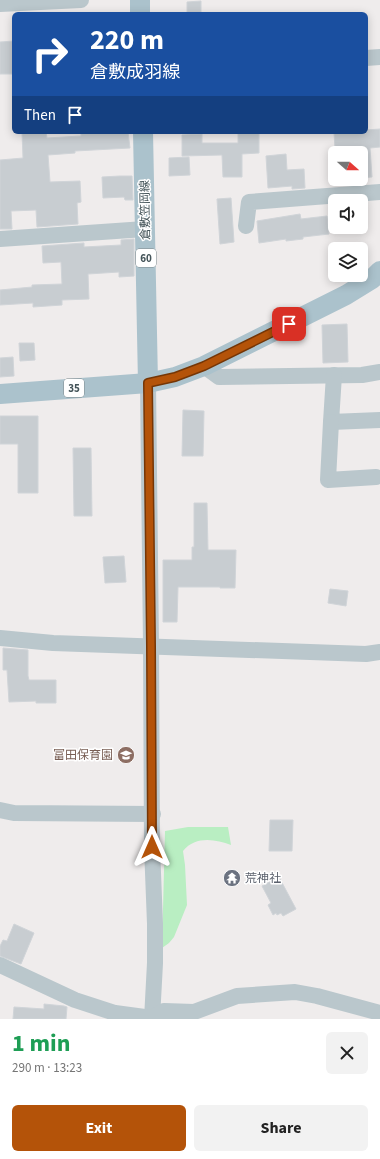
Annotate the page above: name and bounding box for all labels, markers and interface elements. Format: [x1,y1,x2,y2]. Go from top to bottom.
text: 220 m [90,20,164,60]
icon: right [24,28,76,80]
text: 倉敷成羽線 [90,60,180,85]
icon: arrive [64,104,86,126]
text: Then [24,105,56,126]
north arrow [328,146,368,186]
map controls [328,146,368,282]
street label: 倉敷笠岡線 [136,180,155,240]
button: sound [328,194,368,234]
button: layers [328,242,368,282]
road number: 60 [136,249,156,267]
pin [272,307,306,341]
icon: arrive [278,313,300,335]
road number: 35 [64,379,84,397]
school or university icon: 富田保育園 [116,745,136,765]
place label: 富田保育園 [53,747,113,764]
position arrow [131,826,173,868]
temple icon: 荒神社 [222,868,242,888]
place label: 荒神社 [245,870,281,887]
text: 1 min [12,1026,70,1061]
button: close [326,1032,368,1074]
text: 290 m · 13:23 [12,1059,82,1077]
button: Exit [12,1105,186,1151]
button: Share [194,1105,368,1151]

